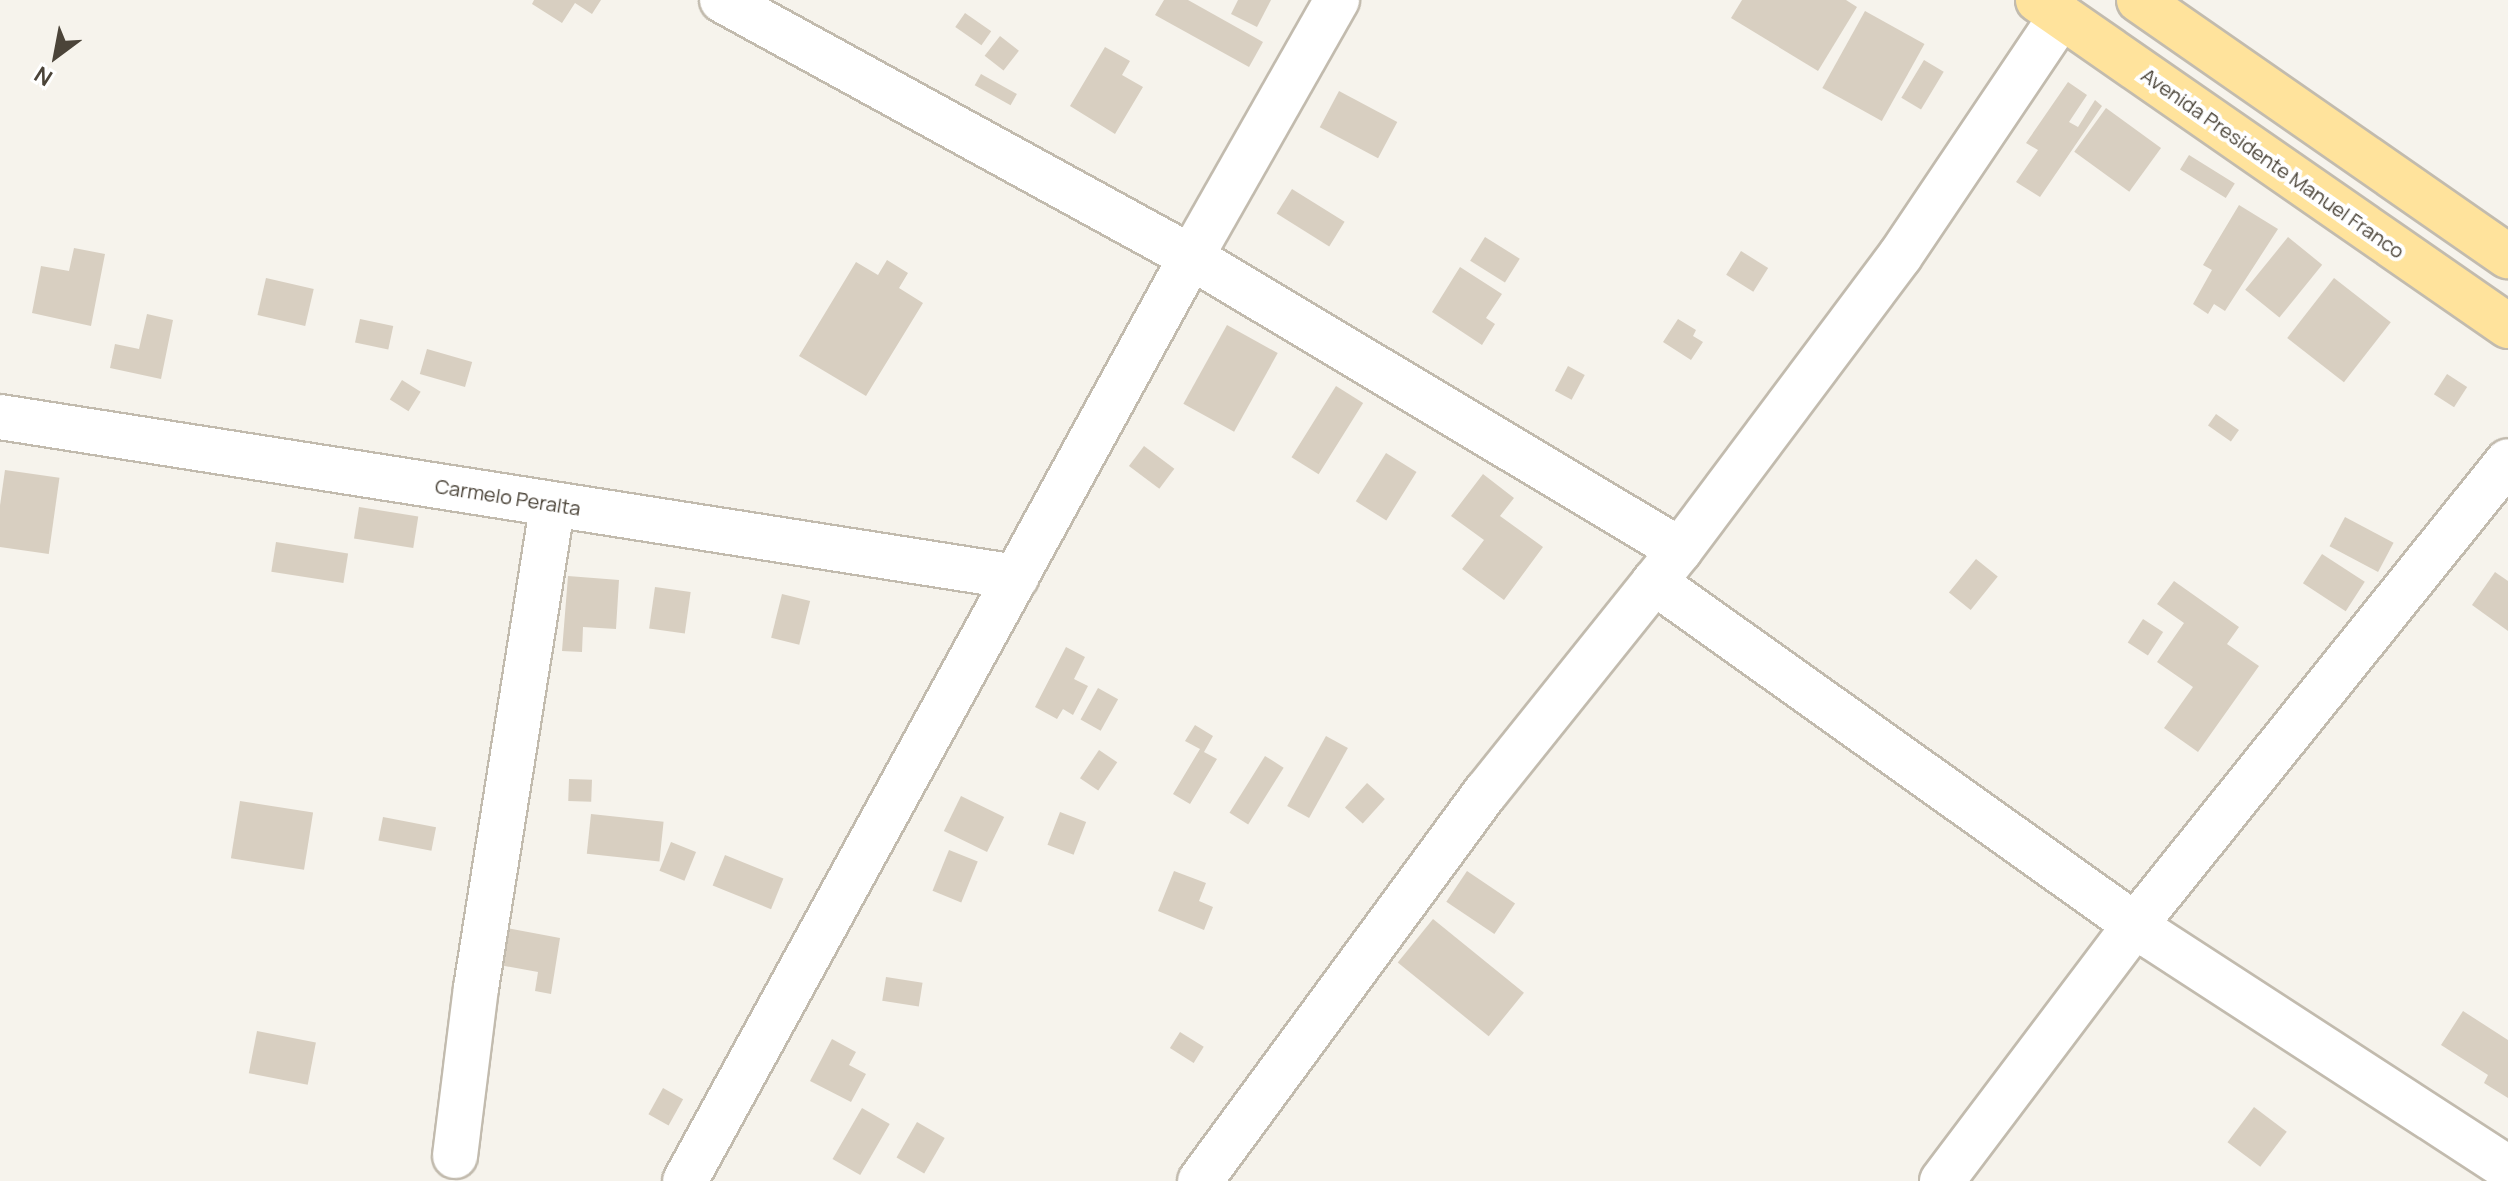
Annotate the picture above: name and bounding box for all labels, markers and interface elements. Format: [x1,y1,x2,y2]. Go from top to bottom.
north arrow [16,16,96,96]
text: N [29,59,58,93]
street label: Avenida Presidente Manuel Franco [2137,63,2409,263]
street label: Carmelo Peralta [433,474,583,520]

